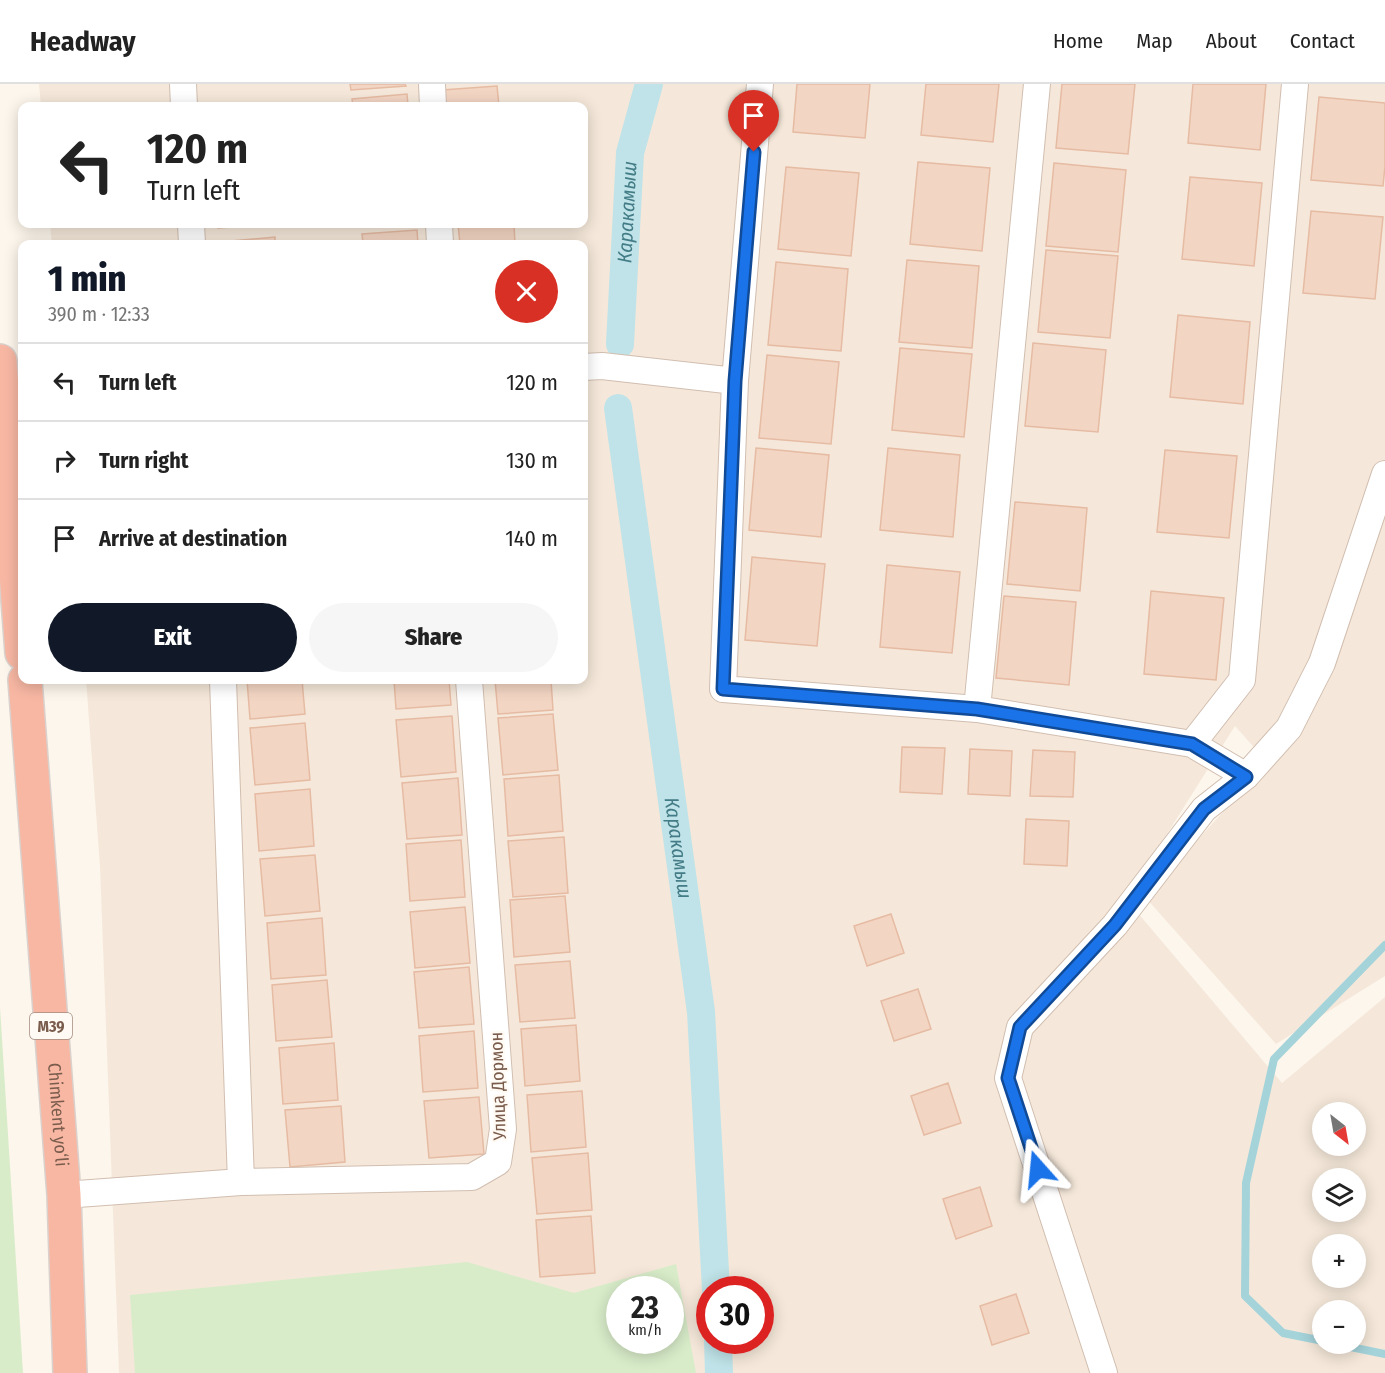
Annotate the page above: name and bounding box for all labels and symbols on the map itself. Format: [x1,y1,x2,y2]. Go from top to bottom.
pin [728,90,779,152]
water label: Каракамыш [612,161,642,264]
water label: Каракамыш [660,796,697,900]
road number: M39 [30,1013,72,1039]
street label: Улица Дормон [485,1031,511,1142]
street label: Chimkent yo‘li [43,1062,73,1167]
north arrow [1312,1102,1366,1156]
position arrow [1006,1137,1070,1201]
speed limit sign: 30 [696,1276,774,1354]

